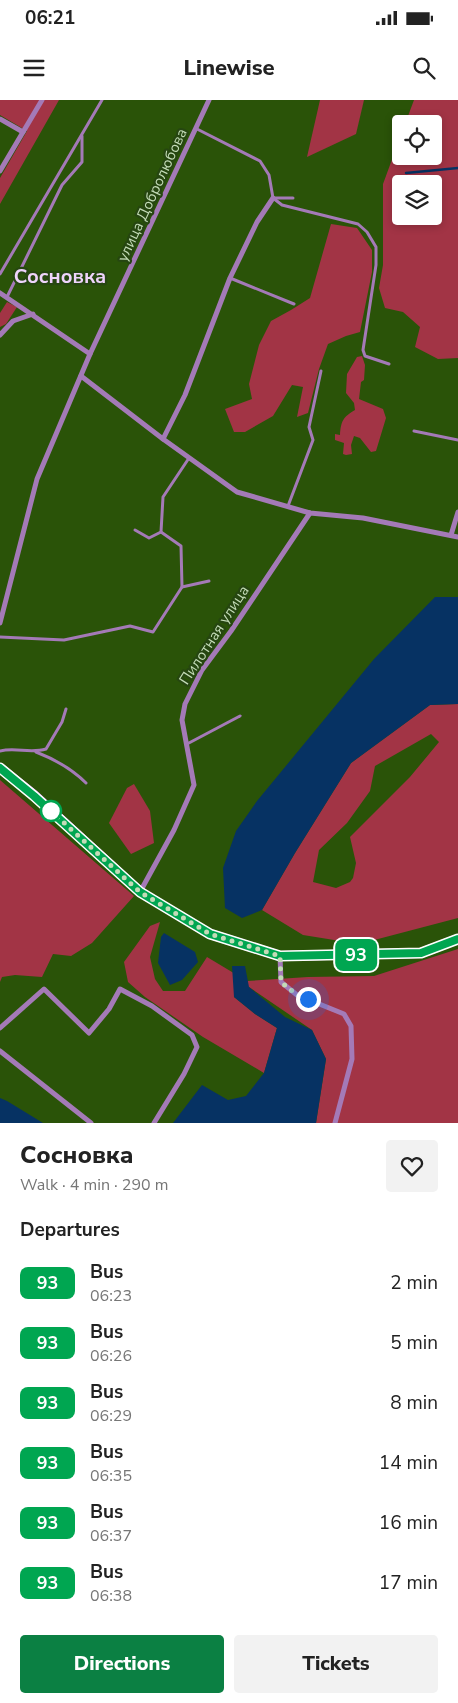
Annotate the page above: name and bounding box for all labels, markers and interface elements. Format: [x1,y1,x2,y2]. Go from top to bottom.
text: 06:21 [25,5,75,31]
text: Linewise [183,53,275,83]
icon: menu [20,54,48,82]
icon: search [410,54,438,82]
map controls [392,115,442,225]
button: locate [392,115,442,165]
street label: улица Добролюбова [112,125,192,265]
button: layers [392,175,442,225]
district label: Сосновка [14,263,106,290]
street label: Пилотная улица [174,582,254,688]
unlabelled marker [40,800,62,822]
line badge: 93 [334,939,378,971]
text: 93 [345,943,367,967]
your location [296,987,321,1012]
text: Сосновка [20,1139,133,1171]
button: heart [386,1140,438,1192]
text: Walk · 4 min · 290 m [20,1174,168,1196]
text: Departures [20,1217,120,1243]
text: Bus [90,1259,123,1285]
text: 2 min [390,1270,438,1296]
text: 93 [37,1271,58,1295]
text: 06:23 [90,1285,132,1307]
text: Bus [90,1319,123,1345]
text: 5 min [390,1330,438,1356]
text: 93 [37,1331,58,1355]
text: 06:26 [90,1345,132,1367]
text: Bus [90,1379,123,1405]
text: 8 min [390,1390,438,1416]
text: 93 [37,1391,58,1415]
text: 06:29 [90,1405,132,1427]
text: Bus [90,1439,123,1465]
text: 14 min [379,1450,438,1476]
text: 93 [37,1451,58,1475]
text: 06:35 [90,1465,132,1487]
text: Bus [90,1499,123,1525]
text: 16 min [379,1510,438,1536]
text: 93 [37,1511,58,1535]
text: 06:37 [90,1525,132,1547]
text: Bus [90,1559,123,1585]
text: 17 min [379,1570,438,1596]
text: 93 [37,1571,58,1595]
text: 06:38 [90,1585,132,1607]
button: Directions [20,1635,224,1693]
button: Tickets [234,1635,438,1693]

